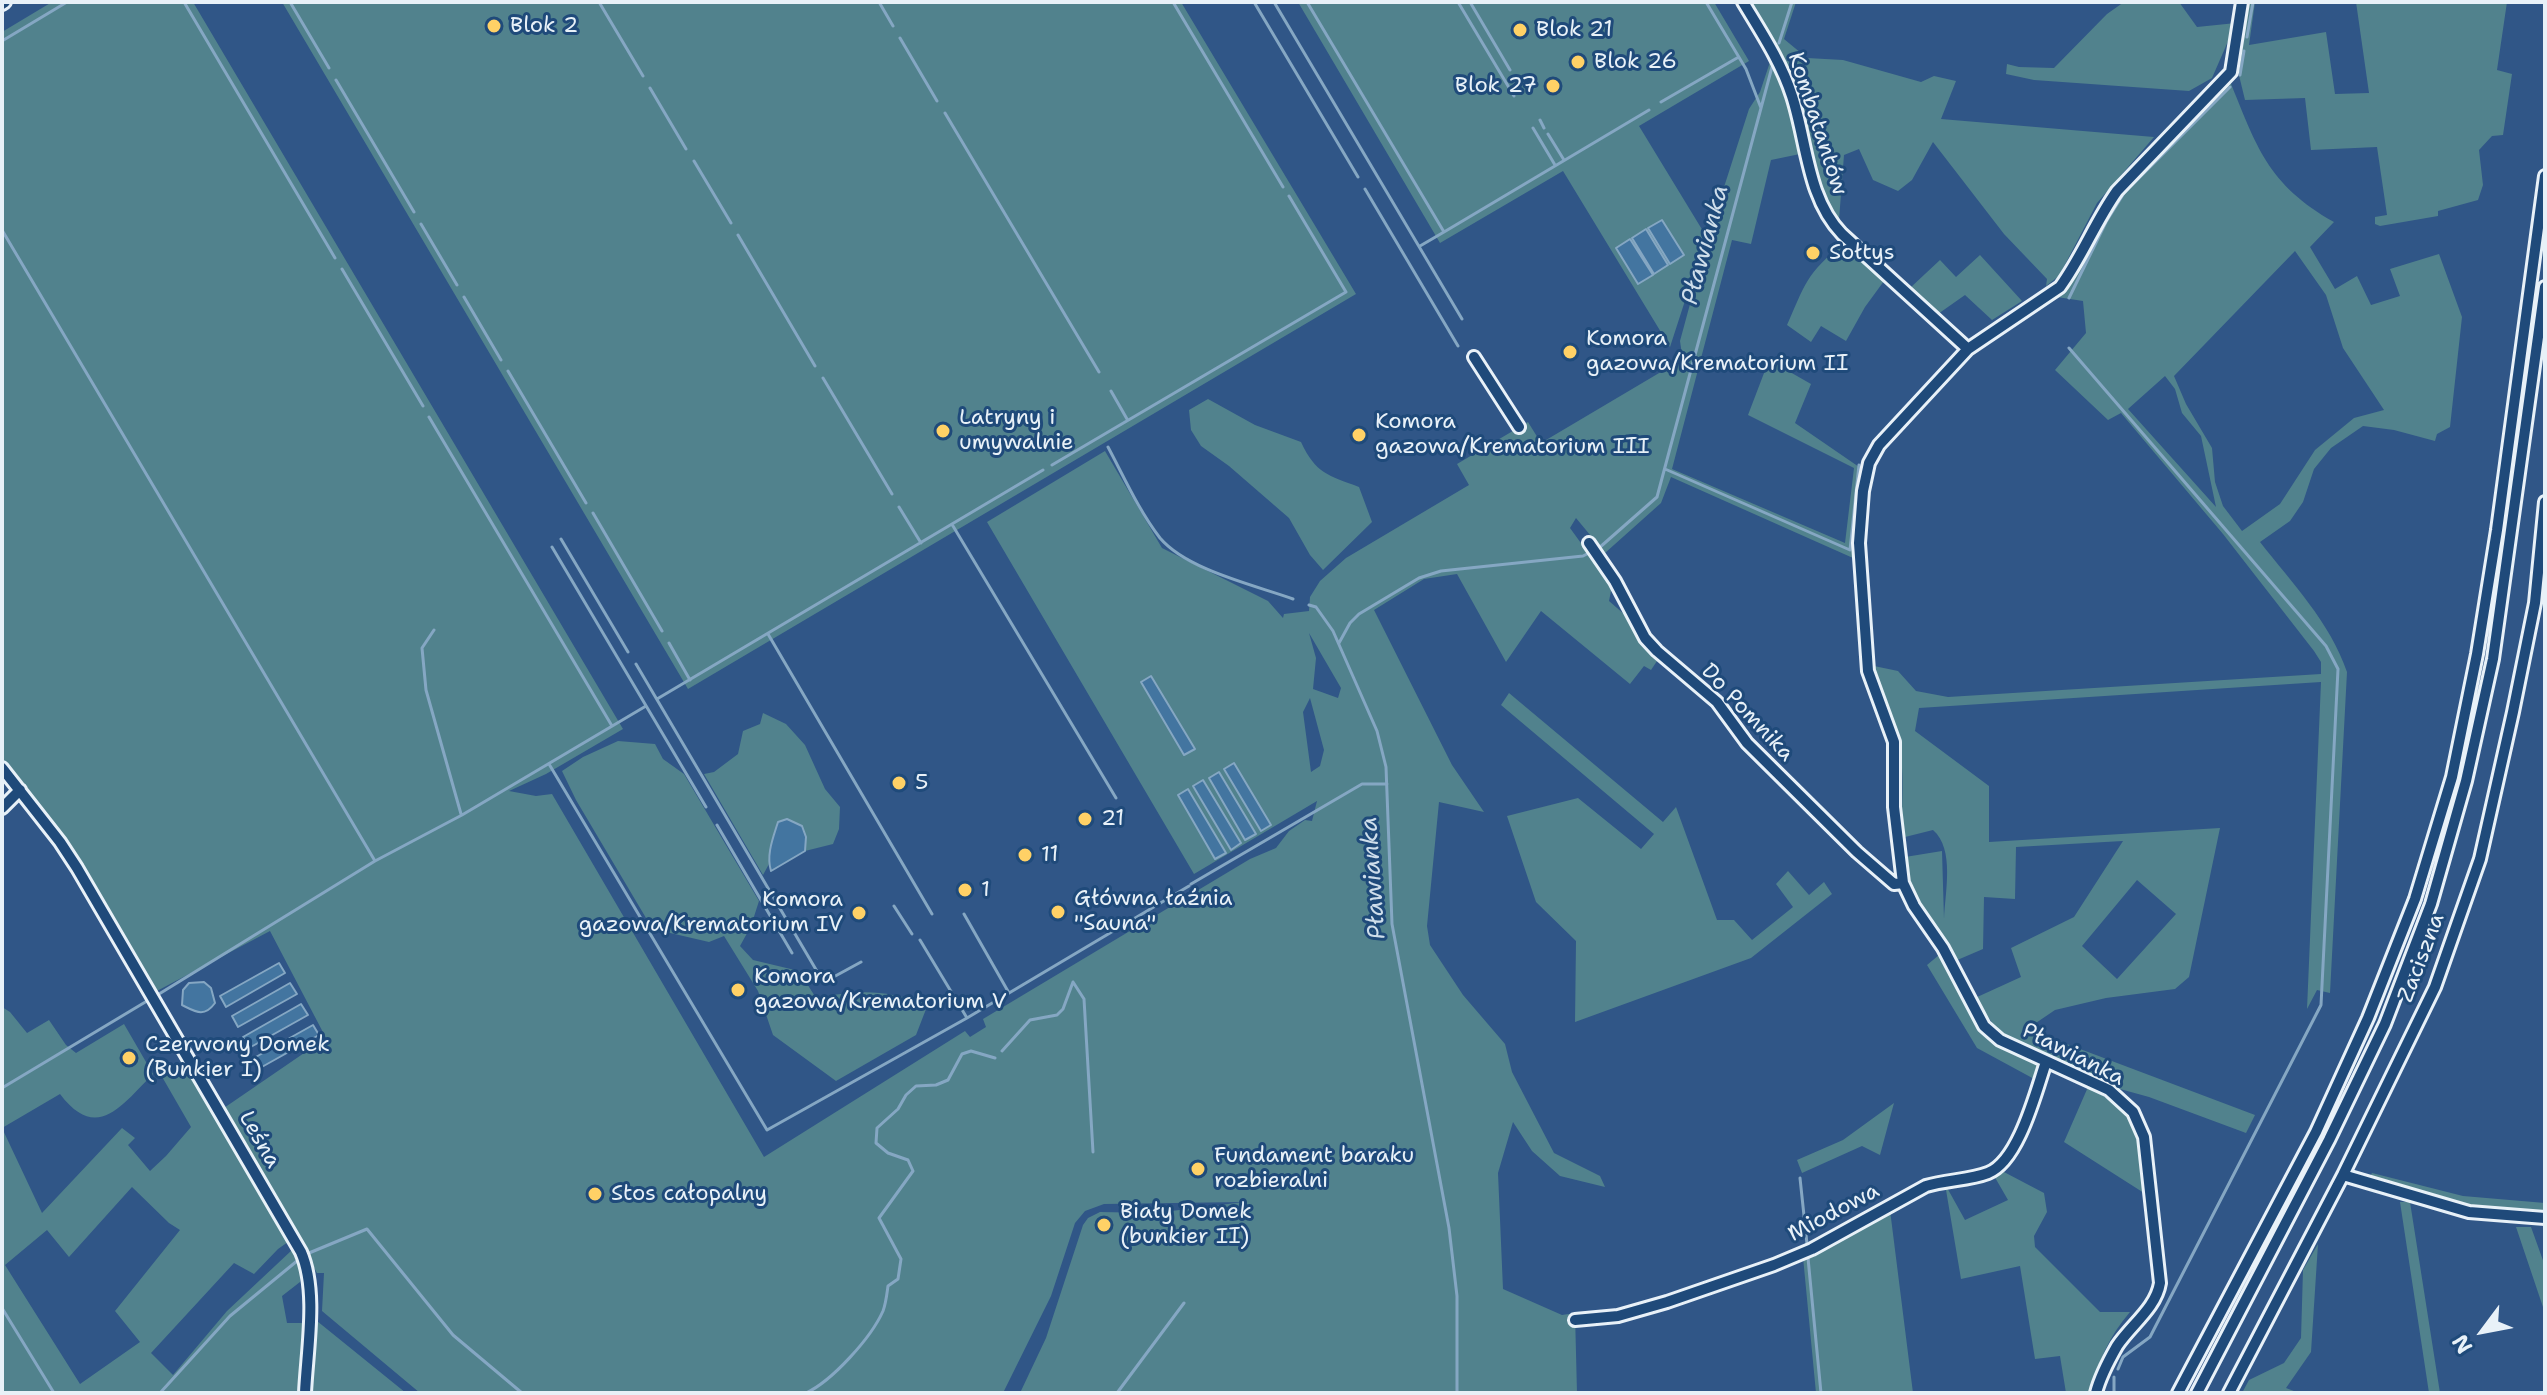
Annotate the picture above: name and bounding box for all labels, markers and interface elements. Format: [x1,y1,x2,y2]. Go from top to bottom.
place label: Blok 2 [510,13,579,39]
marker: Blok 2 [485,17,503,35]
place label: Blok 21 [1536,17,1613,43]
marker: Blok 21 [1511,21,1529,39]
place label: Blok 26 [1594,49,1677,75]
street label: Kombatantów [1781,49,1853,199]
marker: Blok 26 [1569,53,1587,71]
place label: Blok 27 [1455,73,1537,99]
marker: Blok 27 [1544,77,1562,95]
water label: Pławianka [1676,182,1736,308]
place label: Sołtys [1829,240,1895,266]
marker: Sołtys [1804,244,1822,262]
place label: Komora gazowa/Krematorium II [1586,326,1848,378]
marker: Komora gazowa/Krematorium II [1561,343,1579,361]
place label: Latryny i umywalnie [959,405,1073,456]
place label: Komora gazowa/Krematorium III [1375,409,1650,460]
marker: Latryny i umywalnie [934,422,952,440]
marker: Komora gazowa/Krematorium III [1350,426,1368,444]
street label: Do Pomnika [1695,659,1799,767]
place label: 5 [915,770,928,796]
marker: 5 [890,774,908,792]
place label: 21 [1101,806,1124,832]
marker: 21 [1076,810,1094,828]
water label: Pławianka [1355,816,1393,940]
place label: 11 [1041,842,1059,868]
marker: 11 [1016,846,1034,864]
place label: 1 [981,877,990,903]
marker: 1 [956,881,974,899]
place label: Główna łaźnia "Sauna" [1074,886,1232,938]
place label: Komora gazowa/Krematorium IV [579,887,843,938]
marker: Główna łaźnia "Sauna" [1049,903,1067,921]
marker: Komora gazowa/Krematorium IV [850,904,868,922]
street label: Zaciszna [2393,910,2451,1006]
place label: Komora gazowa/Krematorium V [754,964,1007,1016]
marker: Komora gazowa/Krematorium V [729,981,747,999]
street label: Pławianka [2017,1018,2129,1092]
place label: Czerwony Domek (Bunkier I) [145,1032,330,1084]
marker: Czerwony Domek (Bunkier I) [120,1049,138,1067]
street label: Leśna [232,1107,286,1173]
place label: Fundament baraku rozbieralni [1214,1143,1414,1194]
marker: Fundament baraku rozbieralni [1189,1160,1207,1178]
street label: Miodowa [1784,1178,1884,1248]
place label: Stos całopalny [611,1181,767,1207]
marker: Stos całopalny [586,1185,604,1203]
place label: Biały Domek (bunkier II) [1120,1199,1252,1250]
marker: Biały Domek (bunkier II) [1095,1216,1113,1234]
north arrow [2443,1291,2523,1371]
text: N [2445,1329,2479,1359]

